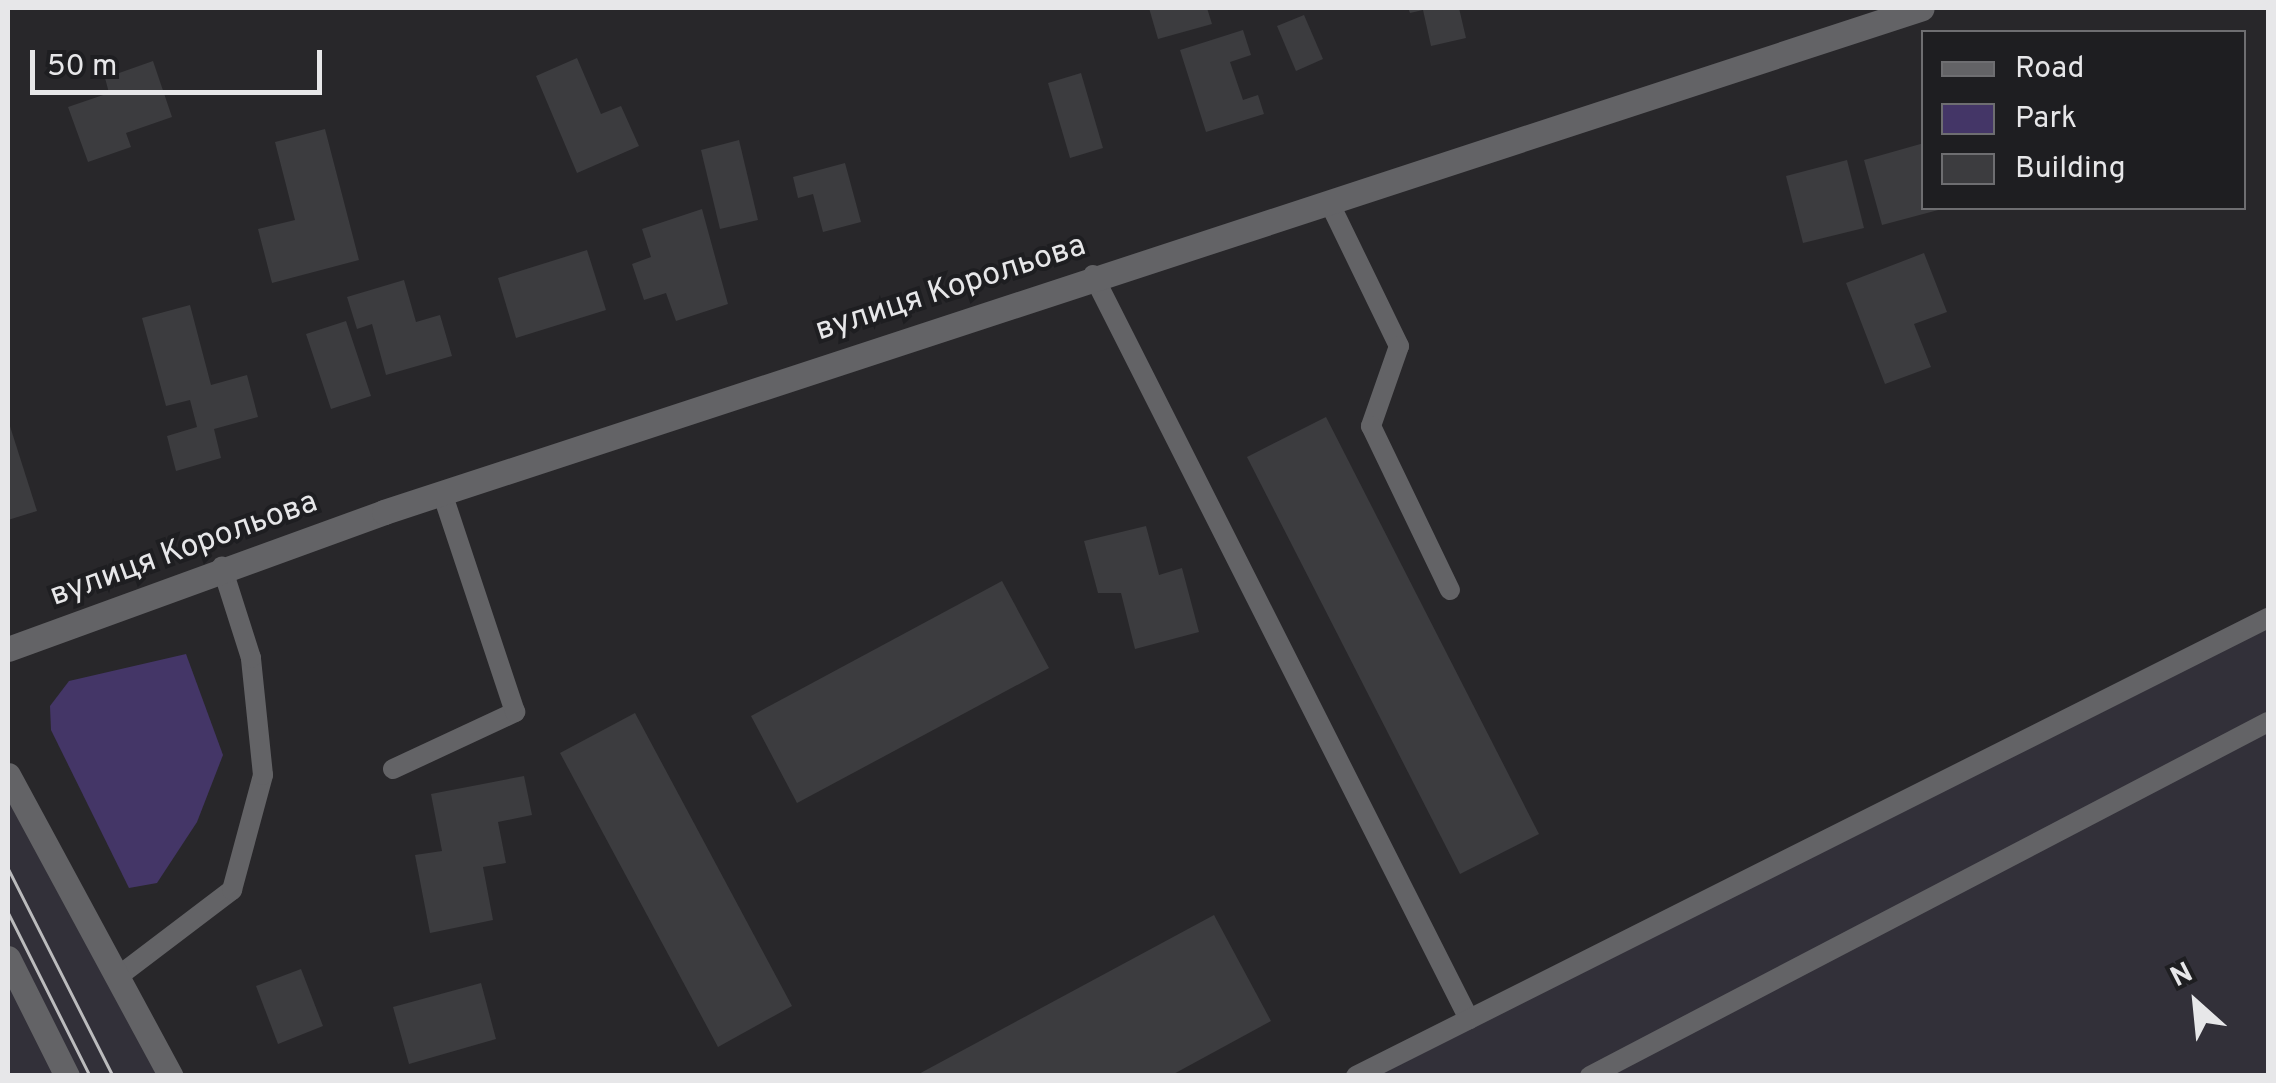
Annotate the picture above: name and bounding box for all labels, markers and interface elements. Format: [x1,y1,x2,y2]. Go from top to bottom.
scale bar [35,30,328,92]
legend [1921,30,2246,210]
text: 50 m [47,49,117,86]
text: Road [2015,51,2084,88]
text: Park [2015,101,2077,138]
text: Building [2015,151,2126,188]
street label: вулиця Корольова [811,227,1091,351]
street label: вулиця Корольова [45,484,323,616]
north arrow [2146,953,2246,1053]
text: N [2165,956,2200,997]

